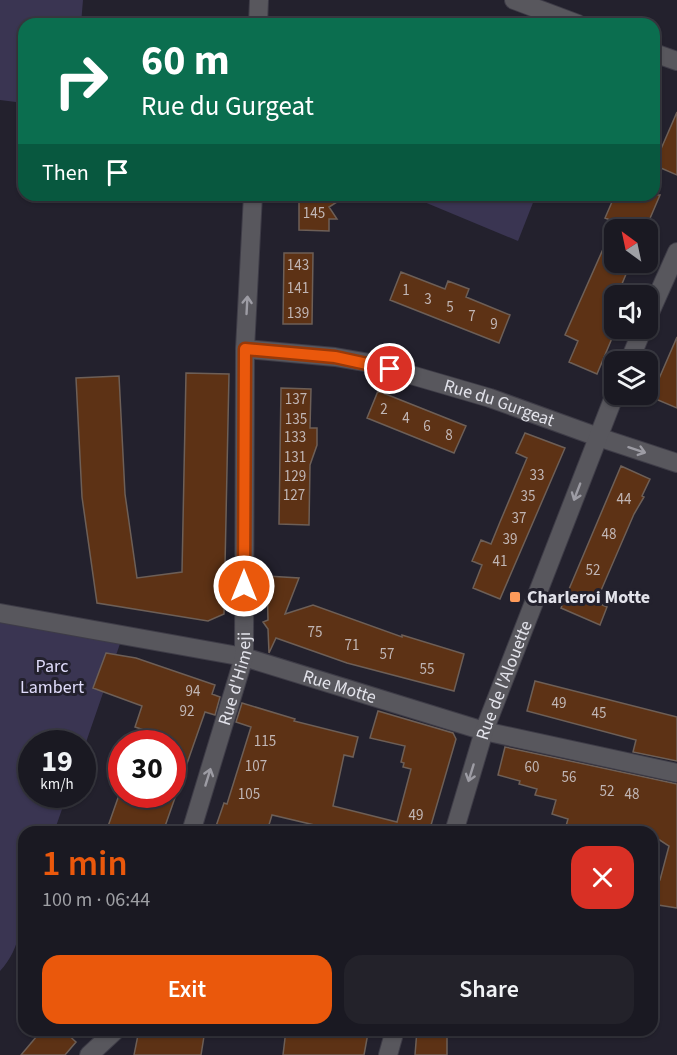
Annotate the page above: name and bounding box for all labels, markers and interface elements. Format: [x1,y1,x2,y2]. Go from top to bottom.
text: 60 m [141,31,230,91]
icon: right [42,42,120,120]
text: Rue du Gurgeat [141,87,314,126]
icon: arrive [101,156,134,189]
text: Then [42,157,89,189]
house number: 145 [303,203,325,224]
north arrow [604,219,658,273]
map controls [604,219,658,405]
house number: 143 [287,255,309,276]
house number: 141 [287,278,309,299]
house number: 1 [402,280,410,301]
button: sound [604,285,658,339]
house number: 3 [424,289,432,310]
one-way arrow [242,295,253,315]
house number: 5 [446,297,454,318]
house number: 139 [287,303,309,324]
house number: 7 [468,306,476,327]
house number: 9 [490,314,498,335]
pin [364,343,415,394]
button: layers [604,351,658,405]
icon: arrive [373,352,406,385]
street label: Rue du Gurgeat [441,373,558,433]
house number: 137 [285,389,307,410]
house number: 2 [380,399,388,420]
house number: 4 [402,408,410,429]
house number: 135 [285,409,307,430]
house number: 6 [423,416,431,437]
house number: 8 [445,425,453,446]
house number: 133 [284,427,306,448]
one-way arrow [627,445,646,456]
house number: 131 [284,447,306,468]
house number: 33 [530,465,544,486]
house number: 129 [284,466,306,487]
one-way arrow [571,482,582,501]
house number: 127 [283,485,305,506]
house number: 35 [521,486,535,507]
house number: 44 [617,489,632,510]
house number: 37 [512,508,526,529]
house number: 48 [602,524,616,545]
house number: 39 [503,529,517,550]
house number: 41 [493,551,507,572]
position arrow [212,554,276,618]
house number: 52 [586,560,600,581]
place label: Charleroi Motte [527,585,650,610]
marker: Charleroi Motte [508,590,522,604]
street label: Rue de l'Alouette [470,617,539,743]
house number: 75 [308,622,322,643]
street label: Rue d'Himeji [212,632,259,729]
house number: 71 [345,635,359,656]
house number: 57 [380,644,394,665]
park label: Parc Lambert [20,654,84,700]
house number: 55 [420,659,434,680]
street label: Rue Motte [300,664,379,710]
house number: 94 [186,681,201,702]
house number: 49 [552,693,566,714]
house number: 92 [180,701,194,722]
house number: 45 [592,703,606,724]
speed limit sign: 30 [108,730,186,808]
house number: 115 [254,731,276,752]
text: 19 [41,740,73,783]
house number: 107 [245,756,267,777]
house number: 60 [525,757,539,778]
one-way arrow [465,763,476,782]
one-way arrow [203,767,214,786]
house number: 56 [562,767,576,788]
text: km/h [40,774,74,795]
house number: 52 [600,781,614,802]
house number: 105 [238,784,260,805]
house number: 48 [625,784,639,805]
house number: 49 [409,805,423,826]
text: 1 min [42,838,128,889]
button: close [571,846,634,909]
text: 100 m · 06:44 [42,886,150,914]
button: Exit [42,955,332,1024]
button: Share [344,955,634,1024]

